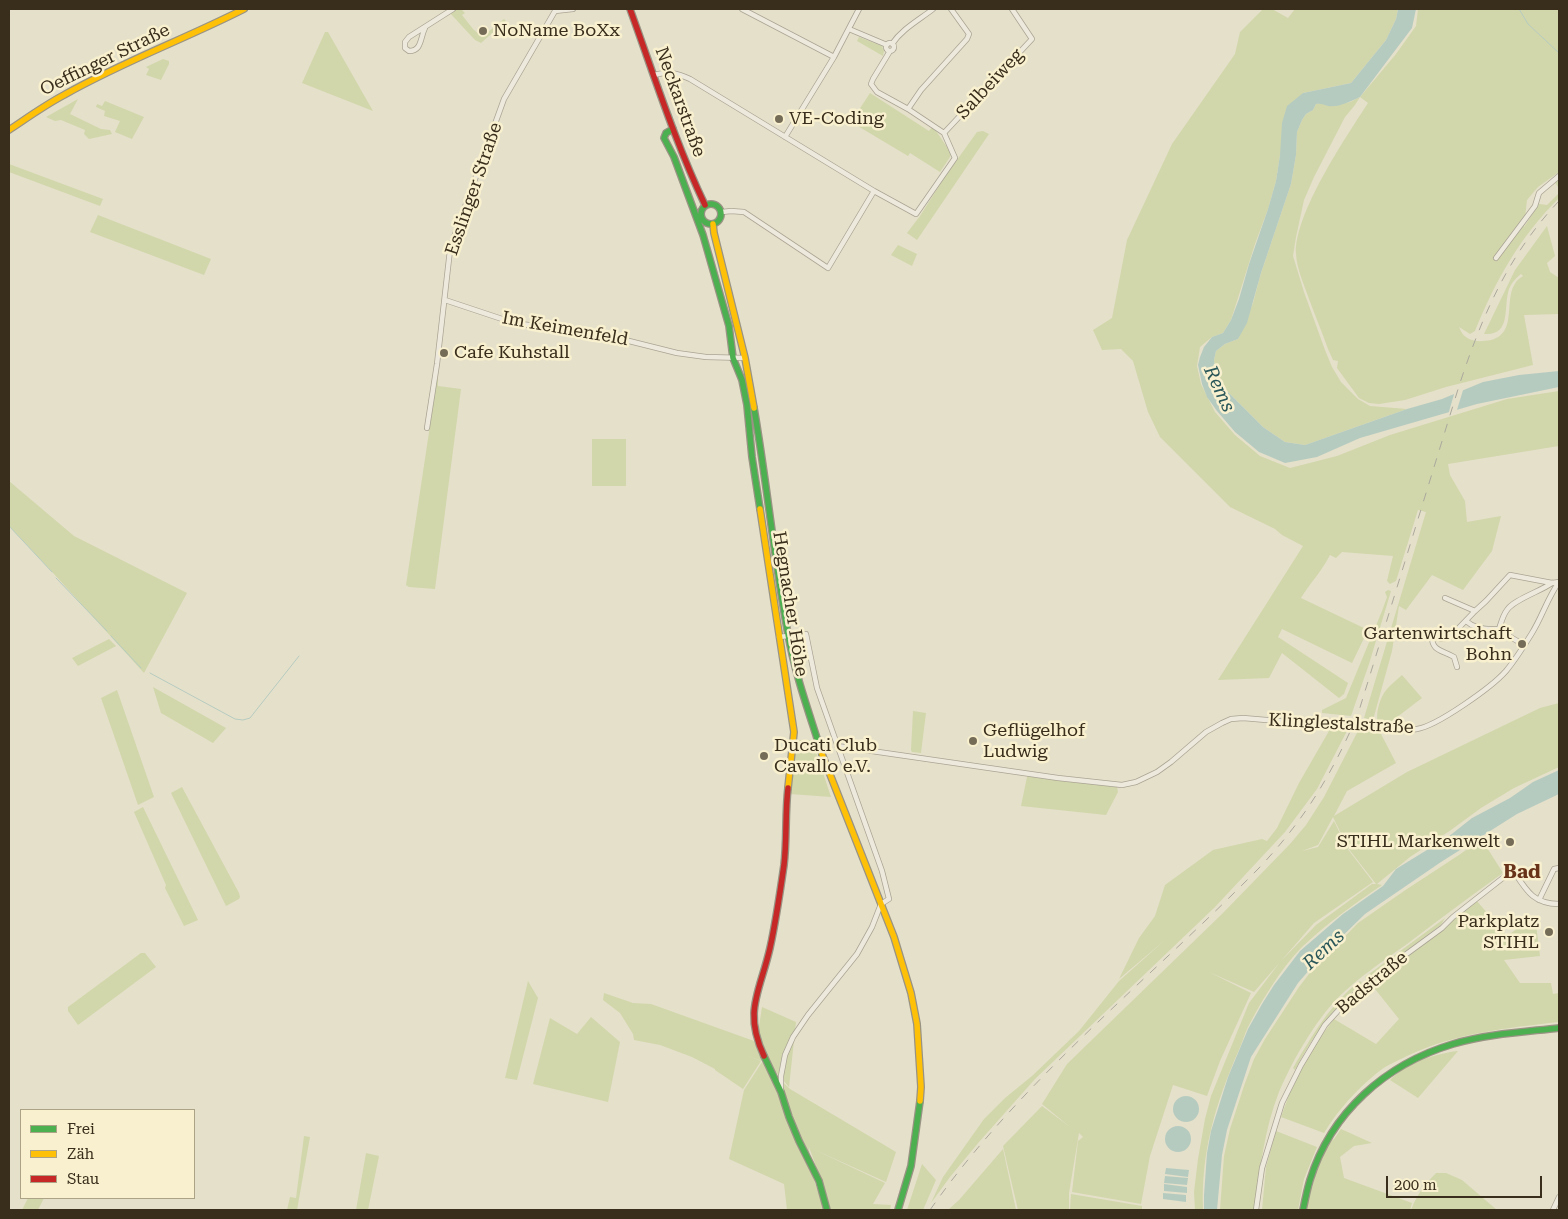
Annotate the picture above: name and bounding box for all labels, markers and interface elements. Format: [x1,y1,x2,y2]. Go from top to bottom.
street label: Oeffinger Straße [37,19,173,101]
place label: NoName BoXx [493,20,620,42]
marker: NoName BoXx [477,25,489,37]
street label: Neckarstraße [650,44,710,160]
street label: Salbeiweg [952,44,1028,124]
place label: VE-Coding [789,108,884,130]
marker: VE-Coding [773,113,785,125]
street label: Esslinger Straße [441,120,507,258]
street label: Im Keimenfeld [500,307,630,351]
place label: Cafe Kuhstall [454,342,570,364]
marker: Cafe Kuhstall [438,347,450,359]
water label: Rems [1198,362,1240,416]
street label: Hegnacher Höhe [768,530,812,678]
place label: Gartenwirtschaft Bohn [1363,623,1512,666]
marker: Gartenwirtschaft Bohn [1516,638,1528,650]
street label: Klinglestalstraße [1268,709,1414,739]
place label: Geflügelhof Ludwig [983,720,1085,762]
place label: Ducati Club Cavallo e.V. [774,735,877,778]
marker: Geflügelhof Ludwig [967,735,979,747]
marker: Ducati Club Cavallo e.V. [758,750,770,762]
place label: STIHL Markenwelt [1337,831,1500,853]
marker: STIHL Markenwelt [1504,836,1516,848]
district label: Bad [1503,861,1541,883]
place label: Parkplatz STIHL [1457,911,1539,954]
water label: Rems [1299,925,1349,975]
marker: Parkplatz STIHL [1543,926,1555,938]
street label: Badstraße [1332,947,1412,1019]
legend [20,1109,195,1199]
text: Frei [67,1120,95,1138]
text: Zäh [67,1145,94,1163]
scale bar [1388,1166,1544,1198]
text: Stau [67,1170,99,1188]
text: 200 m [1394,1176,1437,1194]

